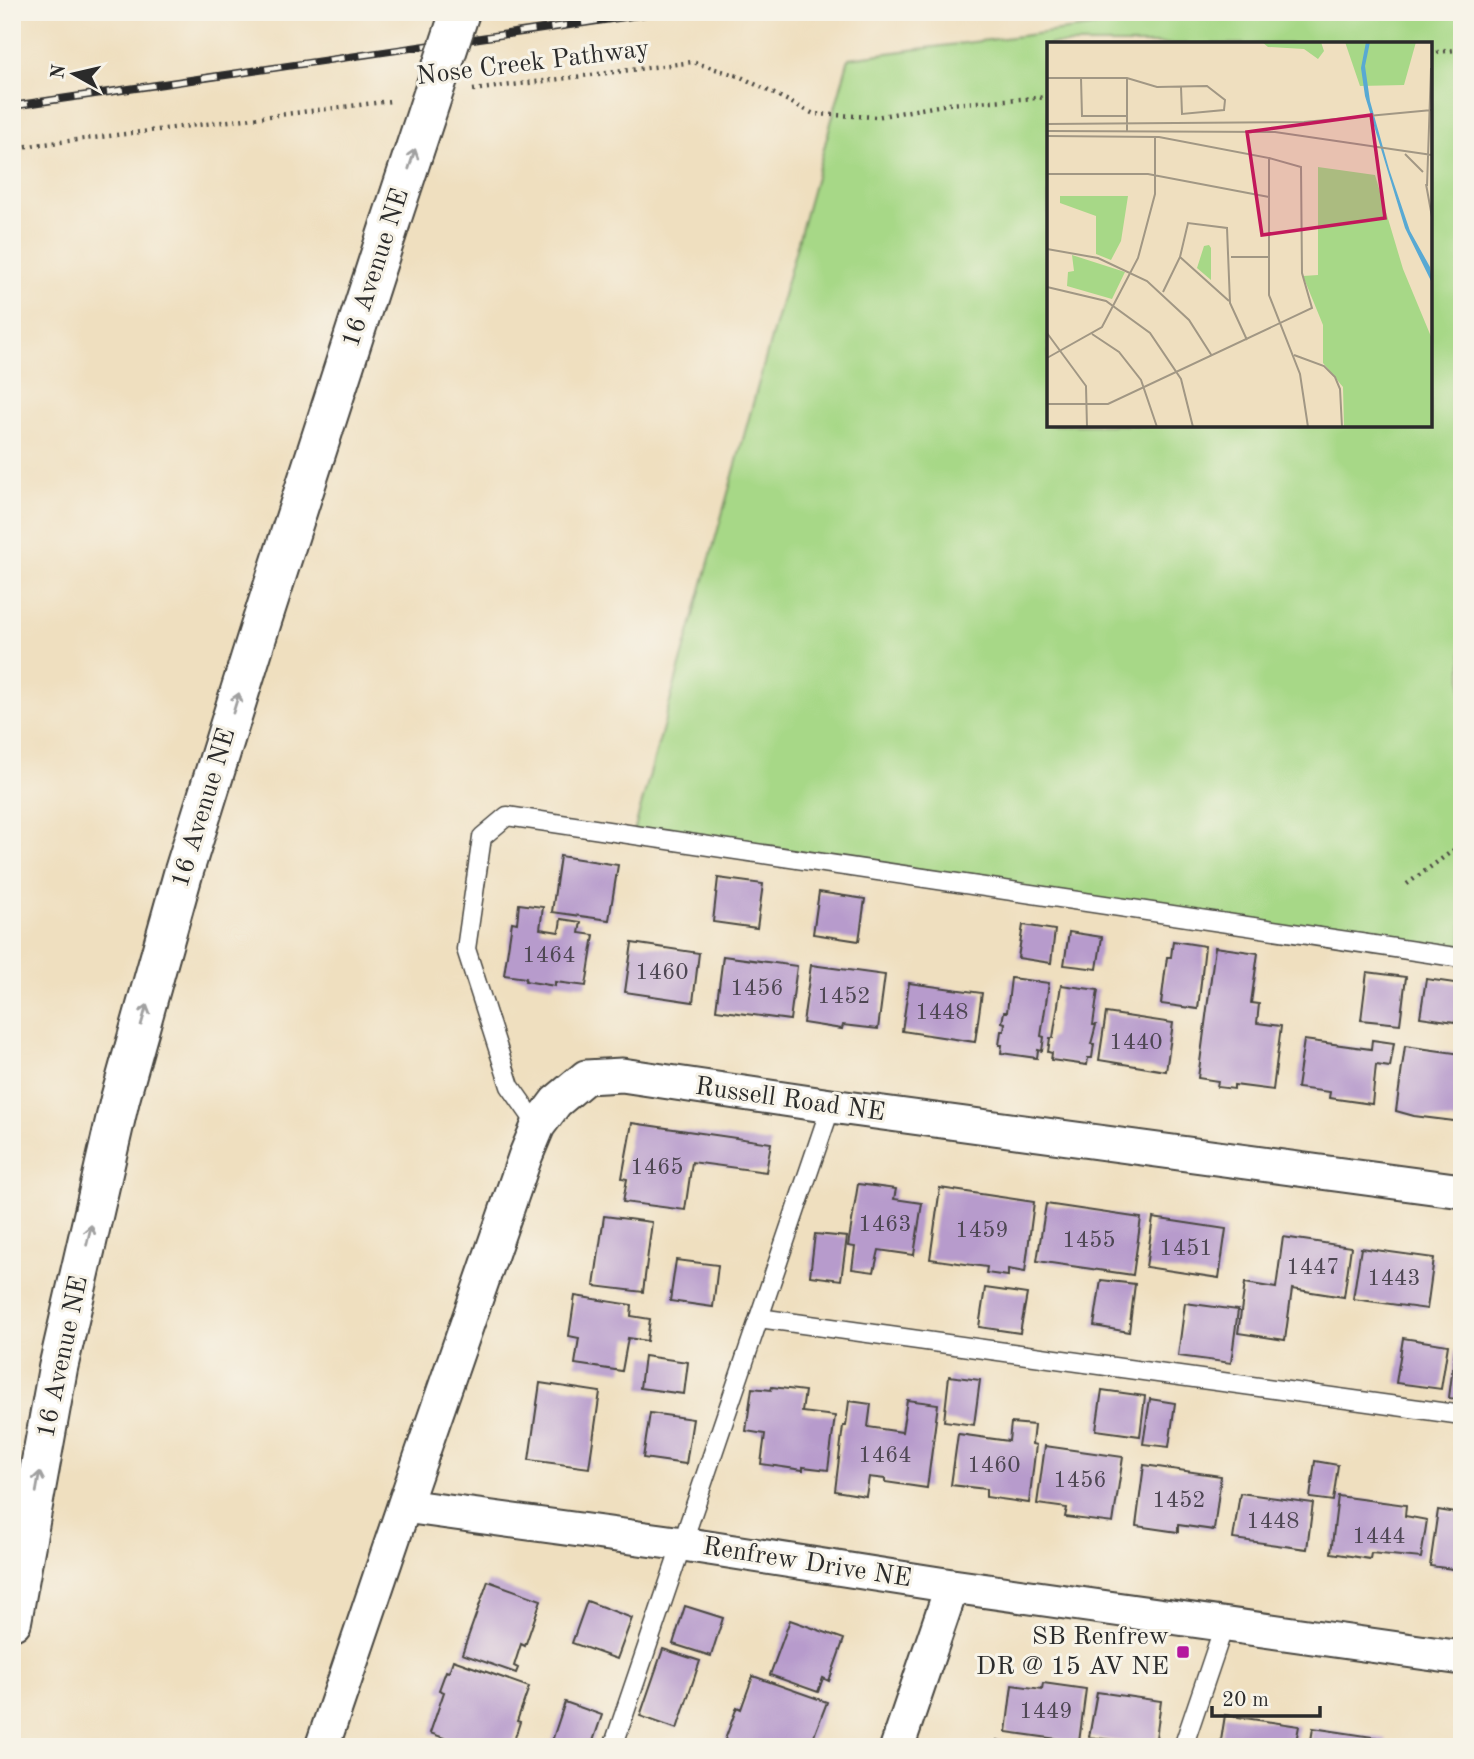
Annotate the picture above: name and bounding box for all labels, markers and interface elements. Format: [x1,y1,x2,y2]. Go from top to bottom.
street label: Nose Creek Pathway [415,36,651,90]
north arrow [38,38,108,108]
inset map [1047,42,1432,427]
text: N [49,63,70,80]
one-way arrow [406,148,419,170]
street label: 16 Avenue NE [338,185,414,351]
one-way arrow [231,692,244,714]
street label: 16 Avenue NE [167,725,241,891]
house number: 1464 [522,944,576,967]
house number: 1460 [635,961,689,984]
house number: 1456 [730,977,784,1000]
house number: 1452 [817,985,871,1008]
house number: 1448 [915,1001,969,1024]
one-way arrow [138,1004,151,1026]
house number: 1440 [1109,1031,1163,1054]
street label: Russell Road NE [693,1074,887,1126]
house number: 1465 [630,1156,684,1179]
house number: 1463 [858,1213,912,1236]
house number: 1459 [955,1219,1009,1242]
one-way arrow [83,1224,96,1247]
house number: 1455 [1062,1229,1116,1252]
house number: 1451 [1159,1237,1213,1260]
house number: 1447 [1286,1256,1340,1279]
house number: 1443 [1367,1267,1421,1290]
street label: 16 Avenue NE [33,1273,93,1441]
house number: 1464 [858,1444,912,1467]
house number: 1460 [967,1454,1021,1477]
house number: 1456 [1053,1469,1107,1492]
one-way arrow [31,1471,45,1494]
house number: 1452 [1152,1489,1206,1512]
house number: 1448 [1246,1510,1300,1533]
house number: 1444 [1352,1525,1406,1548]
street label: Renfrew Drive NE [701,1534,913,1592]
place label: SB Renfrew DR @ 15 AV NE [976,1624,1169,1680]
marker: SB Renfrew DR @ 15 AV NE [1175,1644,1191,1660]
scale bar [1212,1675,1320,1719]
text: 20 m [1222,1690,1269,1711]
house number: 1449 [1019,1700,1073,1723]

